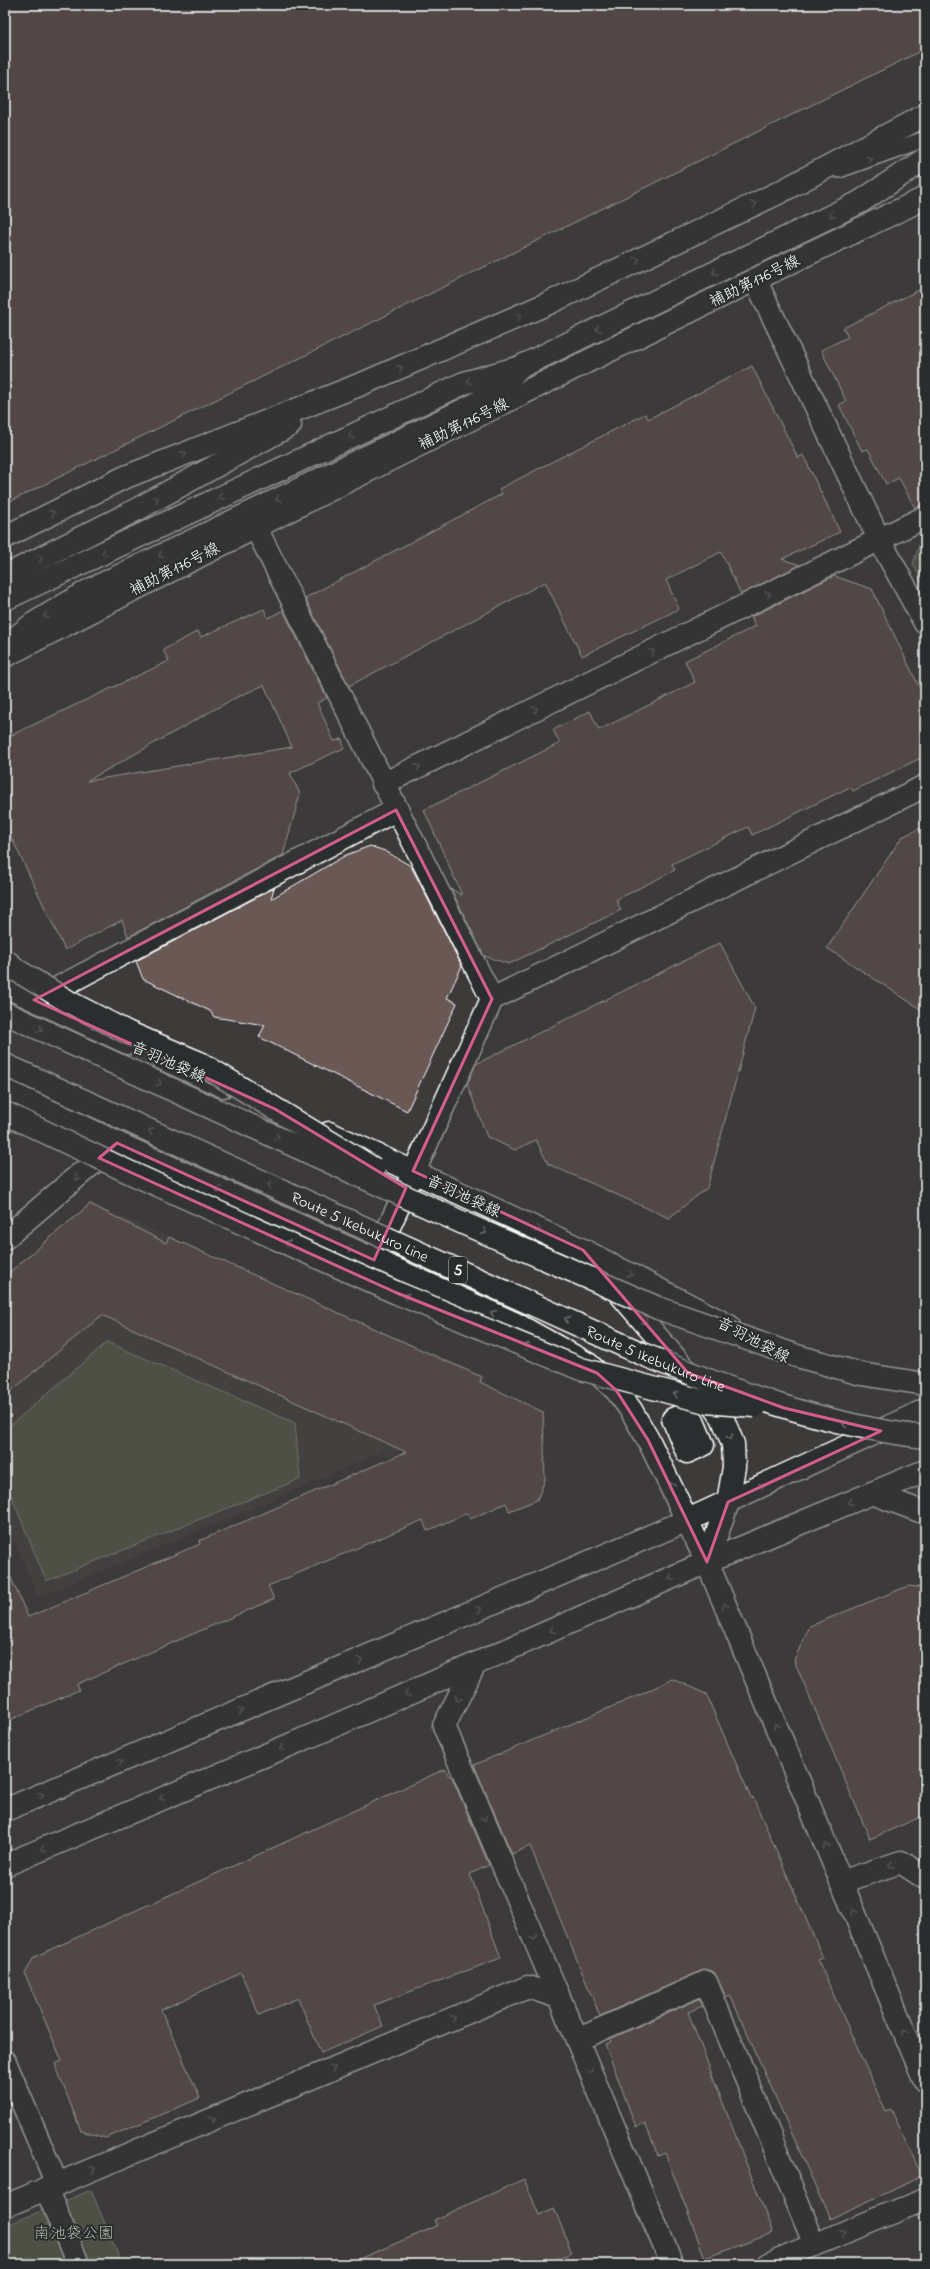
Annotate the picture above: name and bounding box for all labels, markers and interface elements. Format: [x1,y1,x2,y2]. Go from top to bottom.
one-way arrow [865,155,872,164]
one-way arrow [750,201,757,209]
one-way arrow [829,210,836,218]
street label: 補助第176号線 [705,249,805,314]
one-way arrow [633,257,640,265]
one-way arrow [712,267,719,275]
one-way arrow [515,313,523,321]
one-way arrow [595,324,603,332]
one-way arrow [396,365,404,373]
one-way arrow [466,376,473,385]
street label: 補助第176号線 [414,392,514,457]
one-way arrow [348,431,356,439]
one-way arrow [180,451,187,459]
one-way arrow [218,492,226,500]
one-way arrow [275,494,283,502]
one-way arrow [152,497,159,504]
one-way arrow [48,510,56,518]
street label: 補助第176号線 [125,537,224,603]
one-way arrow [100,548,108,556]
one-way arrow [158,551,166,558]
one-way arrow [35,555,43,563]
one-way arrow [764,591,771,599]
one-way arrow [43,611,50,618]
one-way arrow [647,649,655,657]
one-way arrow [531,706,538,714]
one-way arrow [414,764,422,771]
one-way arrow [36,1024,44,1032]
street label: 音羽池袋線 [127,1036,210,1090]
one-way arrow [154,1078,162,1086]
one-way arrow [148,1128,156,1136]
one-way arrow [272,1132,280,1140]
street label: 音羽池袋線 [422,1169,504,1225]
one-way arrow [74,1173,81,1180]
one-way arrow [266,1182,274,1190]
one-way arrow [215,1186,222,1194]
street label: Route 5 Ikebukuro Line [287,1186,433,1270]
one-way arrow [534,1224,541,1232]
one-way arrow [480,1227,487,1235]
one-way arrow [284,1240,291,1248]
one-way arrow [346,1245,353,1253]
road number: 5 [449,1257,467,1283]
one-way arrow [626,1269,633,1277]
one-way arrow [403,1293,410,1301]
one-way arrow [490,1310,497,1318]
street label: 音羽池袋線 [712,1311,794,1370]
one-way arrow [563,1316,570,1324]
one-way arrow [640,1317,647,1325]
street label: Route 5 Ikebukuro Line [582,1320,729,1400]
one-way arrow [523,1343,531,1351]
one-way arrow [673,1390,680,1399]
one-way arrow [842,1420,849,1429]
one-way arrow [725,1432,733,1440]
one-way arrow [668,1482,676,1489]
one-way arrow [757,1483,765,1491]
one-way arrow [847,1498,854,1506]
one-way arrow [668,1573,675,1581]
one-way arrow [722,1603,730,1610]
one-way arrow [476,1606,483,1614]
one-way arrow [549,1626,556,1634]
one-way arrow [356,1657,363,1665]
one-way arrow [404,1689,412,1697]
one-way arrow [455,1695,462,1703]
one-way arrow [235,1708,243,1716]
one-way arrow [772,1723,780,1730]
one-way arrow [279,1743,287,1751]
one-way arrow [117,1758,124,1766]
one-way arrow [37,1791,44,1799]
one-way arrow [159,1794,166,1802]
one-way arrow [479,1815,487,1822]
one-way arrow [823,1843,831,1850]
one-way arrow [39,1844,46,1852]
one-way arrow [888,1860,895,1869]
one-way arrow [851,1909,859,1916]
one-way arrow [530,1935,538,1942]
one-way arrow [448,2015,456,2023]
one-way arrow [901,2029,909,2036]
one-way arrow [329,2065,336,2073]
one-way arrow [586,2067,594,2074]
one-way arrow [209,2115,216,2123]
one-way arrow [88,2166,96,2174]
park label: 南池袋公園 [34,2222,114,2246]
one-way arrow [840,2229,847,2237]

